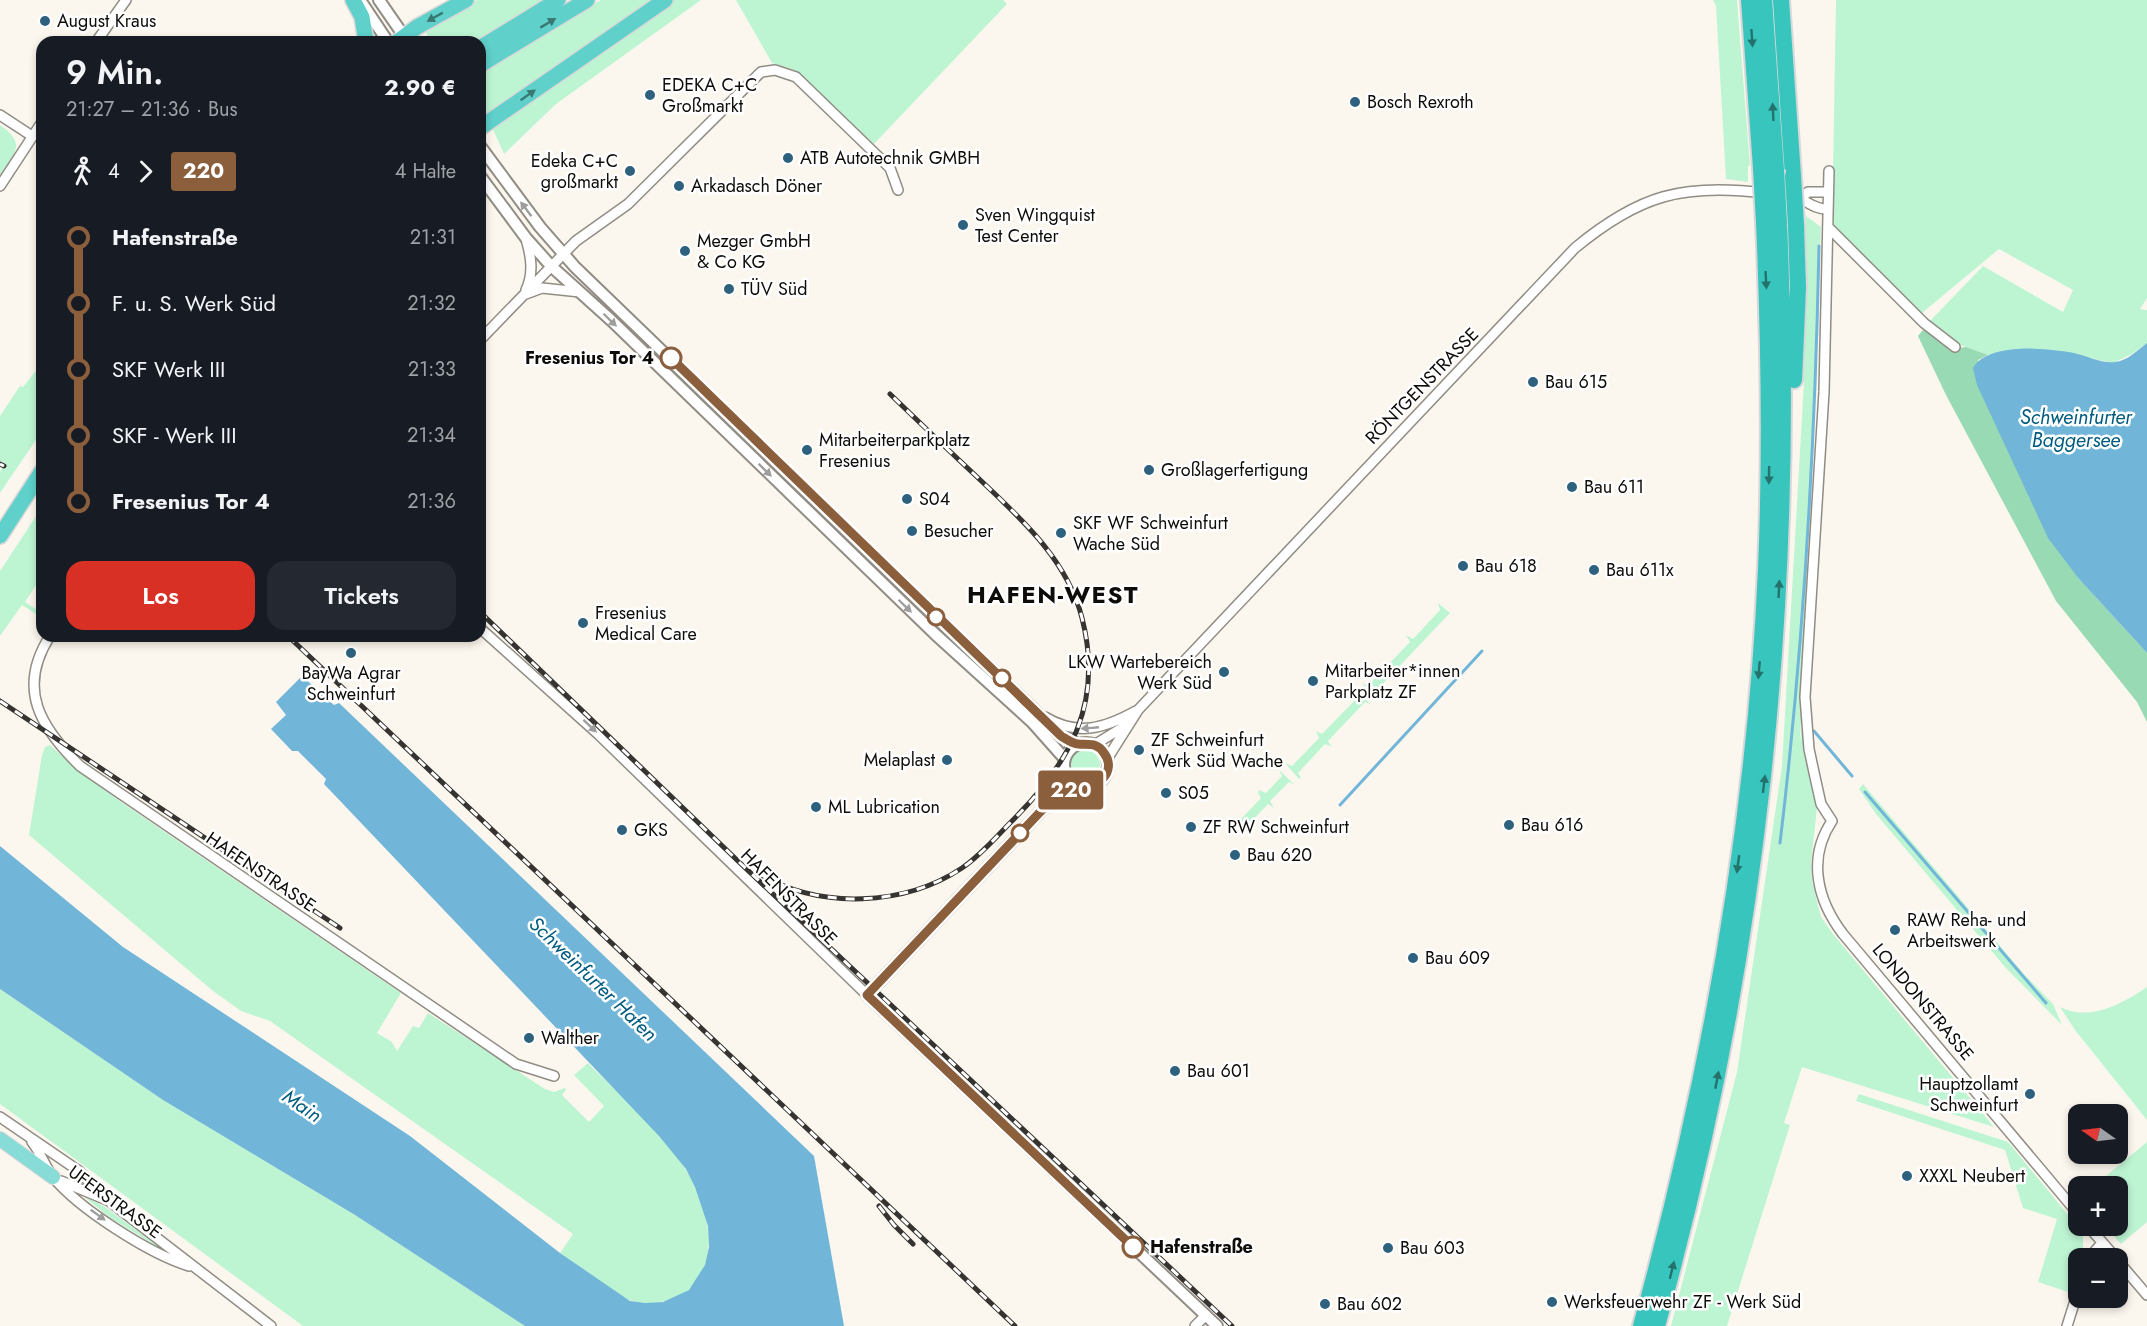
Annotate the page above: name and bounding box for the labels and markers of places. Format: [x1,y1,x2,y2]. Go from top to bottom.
place label: August Kraus [57,8,156,34]
marker: August Kraus [38,14,52,28]
place label: EDEKA C+C Großmarkt [662,72,757,119]
marker: EDEKA C+C Großmarkt [643,88,657,102]
place label: Bosch Rexroth [1367,89,1474,115]
marker: Bosch Rexroth [1348,95,1362,109]
place label: ATB Autotechnik GMBH [800,145,980,171]
place label: Edeka C+C großmarkt [531,148,619,195]
marker: ATB Autotechnik GMBH [781,151,795,165]
marker: Edeka C+C großmarkt [623,164,637,178]
place label: Arkadasch Döner [691,173,823,199]
marker: Arkadasch Döner [672,179,686,193]
place label: Sven Wingquist Test Center [975,202,1095,249]
marker: Sven Wingquist Test Center [956,218,970,232]
place label: Mezger GmbH & Co KG [697,228,811,275]
marker: Mezger GmbH & Co KG [678,244,692,258]
place label: TÜV Süd [741,276,808,302]
marker: TÜV Süd [722,282,736,296]
place label: Fresenius Tor 4 [525,345,654,371]
marker: Fresenius Tor 4 [660,347,682,369]
place label: Bau 615 [1545,369,1607,395]
marker: Bau 615 [1526,375,1540,389]
place label: Mitarbeiterparkplatz Fresenius [819,427,971,474]
marker: Mitarbeiterparkplatz Fresenius [800,443,814,457]
place label: Großlagerfertigung [1161,457,1308,483]
marker: Großlagerfertigung [1142,463,1156,477]
place label: Bau 611 [1584,474,1644,500]
marker: Bau 611 [1565,480,1579,494]
place label: S04 [919,486,950,512]
marker: S04 [900,492,914,506]
place label: SKF WF Schweinfurt Wache Süd [1073,510,1229,557]
place label: Besucher [924,518,994,544]
marker: Besucher [905,524,919,538]
marker: SKF WF Schweinfurt Wache Süd [1054,526,1068,540]
place label: Bau 618 [1475,553,1537,579]
place label: Bau 611x [1606,557,1674,583]
marker: Bau 618 [1456,559,1470,573]
marker: Bau 611x [1587,563,1601,577]
place label: Fresenius Medical Care [595,600,697,647]
unlabelled marker [927,608,945,626]
marker: Fresenius Medical Care [576,616,590,630]
marker: BayWa Agrar Schweinfurt [344,646,358,660]
place label: LKW Wartebereich Werk Süd [1068,649,1212,696]
place label: Mitarbeiter*innen Parkplatz ZF [1325,658,1460,705]
place label: BayWa Agrar Schweinfurt [301,660,401,707]
marker: LKW Wartebereich Werk Süd [1217,665,1231,679]
unlabelled marker [993,669,1011,687]
marker: Mitarbeiter*innen Parkplatz ZF [1306,674,1320,688]
place label: ZF Schweinfurt Werk Süd Wache [1151,727,1283,774]
marker: ZF Schweinfurt Werk Süd Wache [1132,743,1146,757]
place label: Melaplast [864,747,936,773]
marker: Melaplast [940,753,954,767]
place label: S05 [1178,780,1209,806]
marker: S05 [1159,786,1173,800]
place label: ML Lubrication [828,794,940,820]
marker: ML Lubrication [809,800,823,814]
place label: Bau 616 [1521,812,1583,838]
place label: ZF RW Schweinfurt [1203,814,1349,840]
place label: GKS [634,817,668,843]
marker: Bau 616 [1502,818,1516,832]
marker: ZF RW Schweinfurt [1184,820,1198,834]
marker: GKS [615,823,629,837]
unlabelled marker [1011,824,1029,842]
place label: Bau 620 [1247,842,1312,868]
marker: Bau 620 [1228,848,1242,862]
place label: RAW Reha- und Arbeitswerk [1907,907,2026,954]
marker: RAW Reha- und Arbeitswerk [1888,923,1902,937]
place label: Bau 609 [1425,945,1490,971]
marker: Bau 609 [1406,951,1420,965]
place label: Walther [541,1025,600,1051]
marker: Walther [522,1031,536,1045]
place label: Bau 601 [1187,1058,1250,1084]
marker: Bau 601 [1168,1064,1182,1078]
place label: Hauptzollamt Schweinfurt [1919,1071,2019,1118]
marker: Hauptzollamt Schweinfurt [2023,1087,2037,1101]
place label: XXXL Neubert [1919,1163,2026,1189]
marker: XXXL Neubert [1900,1169,1914,1183]
place label: Hafenstraße [1150,1234,1253,1260]
place label: Bau 603 [1400,1235,1465,1261]
marker: Hafenstraße [1122,1236,1144,1258]
marker: Bau 603 [1381,1241,1395,1255]
place label: Werksfeuerwehr ZF - Werk Süd [1564,1289,1801,1315]
place label: Bau 602 [1337,1291,1402,1317]
marker: Werksfeuerwehr ZF - Werk Süd [1545,1295,1559,1309]
marker: Bau 602 [1318,1297,1332,1311]

